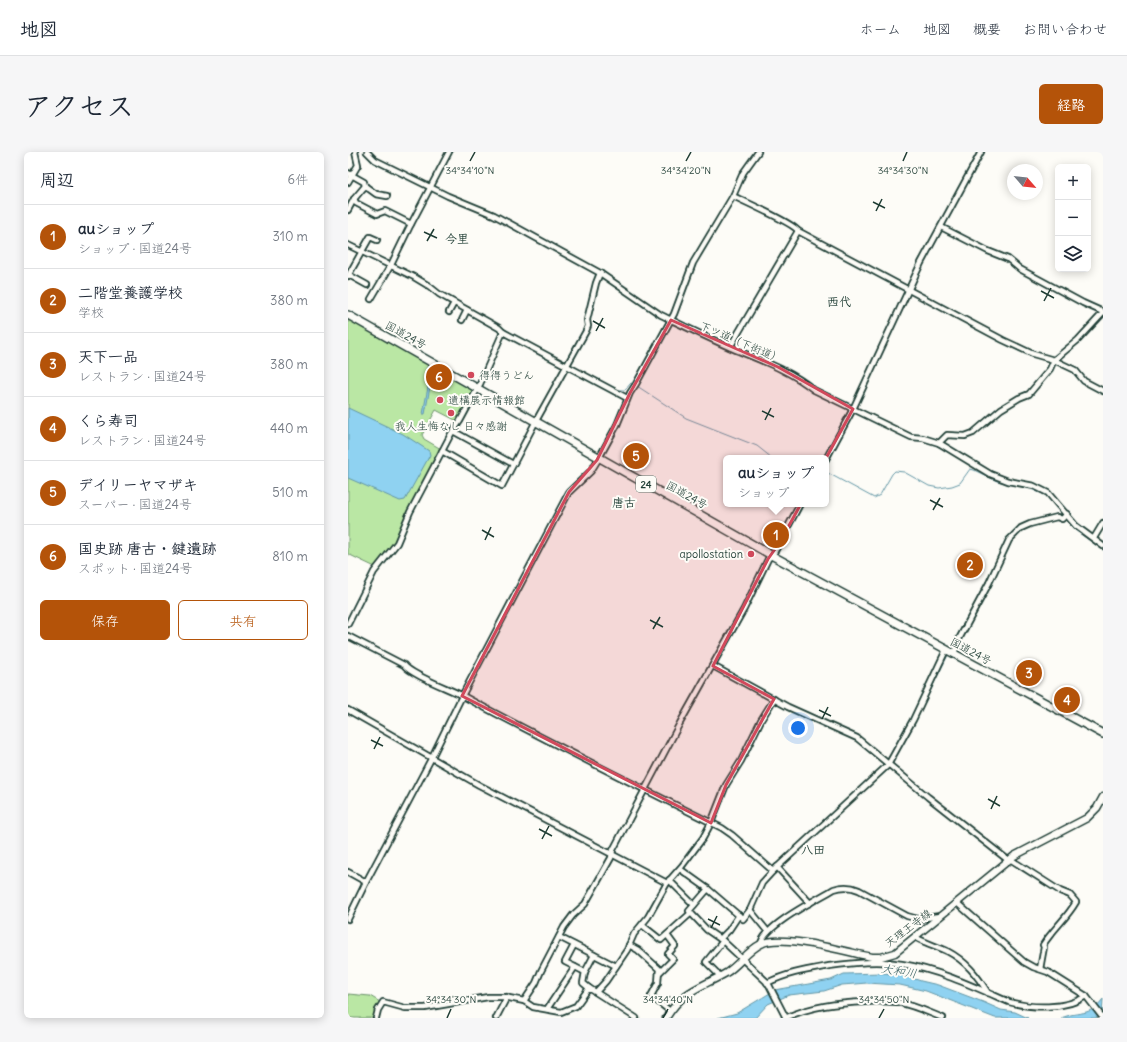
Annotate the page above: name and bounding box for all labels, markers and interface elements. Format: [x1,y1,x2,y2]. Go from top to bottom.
text: 地図 [20,17,58,41]
text: ホーム [860,20,901,38]
text: 地図 [923,20,951,38]
text: 概要 [973,20,1001,38]
text: お問い合わせ [1023,20,1107,38]
button: 経路 [1039,84,1103,124]
text: アクセス [24,88,134,124]
text: 34°34'10"N [445,164,495,177]
text: 34°34'20"N [661,164,711,177]
text: 34°34'30"N [878,164,928,177]
north arrow [1007,164,1043,200]
map controls [1055,164,1091,272]
button: + [1055,164,1091,200]
text: 周辺 [40,169,74,191]
text: 6件 [287,171,308,188]
button: − [1055,200,1091,236]
text: auショップ [78,219,154,238]
text: 1 [50,228,56,245]
text: 310 m [273,228,308,245]
district label: 今里 [445,231,469,246]
button: layers [1055,236,1091,272]
text: ショップ · 国道24号 [78,240,192,257]
text: 二階堂養護学校 [78,283,183,302]
text: 2 [49,292,57,309]
text: 380 m [270,292,308,309]
district label: 西代 [827,294,851,309]
text: 学校 [78,304,104,321]
street label: 国道24号 [383,318,429,352]
street label: 下ツ道（下街道） [698,318,784,366]
text: 天下一品 [78,347,138,366]
text: 3 [49,356,57,373]
text: 380 m [270,356,308,373]
pin: 6 [426,362,452,392]
text: レストラン · 国道24号 [78,368,207,385]
place label: 得得うどん [479,368,534,382]
marker: 得得うどん [466,370,476,380]
place label: 遺構展示情報館 [448,393,525,407]
marker: 遺構展示情報館 [435,395,445,405]
marker: 我人生悔なし 日々感謝 [446,408,456,418]
text: くら寿司 [78,411,138,430]
place label: 我人生悔なし 日々感謝 [395,419,507,433]
text: 4 [49,420,57,437]
text: 440 m [270,420,308,437]
text: レストラン · 国道24号 [78,432,207,449]
pin: 5 [623,441,649,471]
popup [723,455,829,507]
text: auショップ [738,463,814,482]
text: デイリーヤマザキ [78,475,198,494]
road number: 24 [636,476,656,492]
street label: 国道24号 [664,478,710,512]
text: 5 [49,484,57,501]
text: 510 m [272,484,308,501]
text: ショップ [738,484,789,501]
district label: 唐古 [612,495,636,510]
text: スーパー · 国道24号 [78,496,192,513]
pin: 1 [763,520,789,550]
text: 国史跡 唐古・鍵遺跡 [78,539,217,558]
place label: apollostation [679,547,743,561]
text: 6 [49,548,57,565]
text: 810 m [272,548,308,565]
marker: apollostation [746,549,756,559]
pin: 2 [957,550,983,580]
text: スポット · 国道24号 [78,560,193,577]
button: 保存 [40,600,170,640]
button: 共有 [178,600,308,640]
street label: 国道24号 [948,634,994,668]
pin: 3 [1016,658,1042,688]
pin: 4 [1054,685,1080,715]
your location [788,718,808,738]
district label: 八田 [801,842,825,857]
street label: 天理王寺線 [882,906,934,950]
water label: 大和川 [880,960,918,981]
text: 34°34'30"N [426,993,476,1006]
text: 34°34'40"N [643,993,693,1006]
text: 34°34'50"N [859,993,909,1006]

